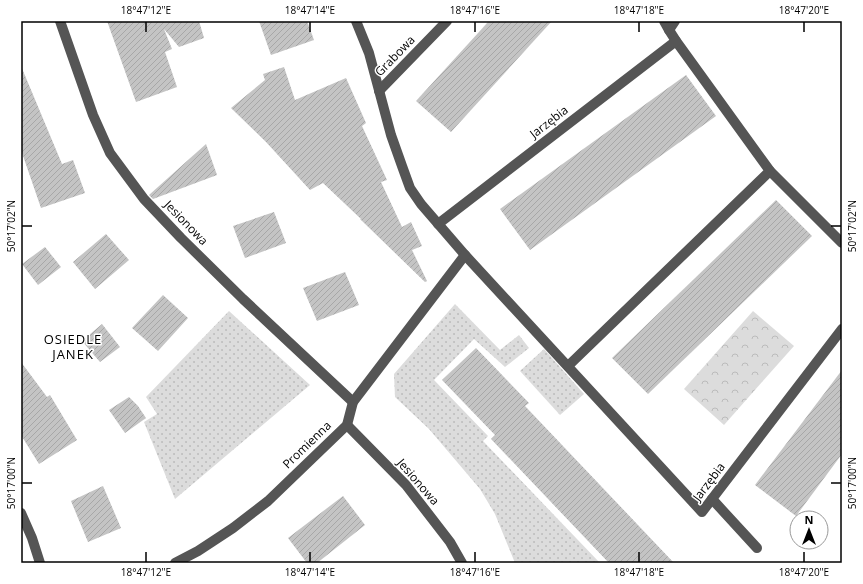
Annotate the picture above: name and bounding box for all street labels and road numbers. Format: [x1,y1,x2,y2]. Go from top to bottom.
street label: Grabowa [371,31,418,80]
street label: Jarzębia [525,101,571,143]
street label: Jesionowa [160,196,212,249]
street label: Promienna [279,417,335,472]
street label: Jesionowa [393,454,443,509]
street label: Jarzębia [688,459,729,505]

